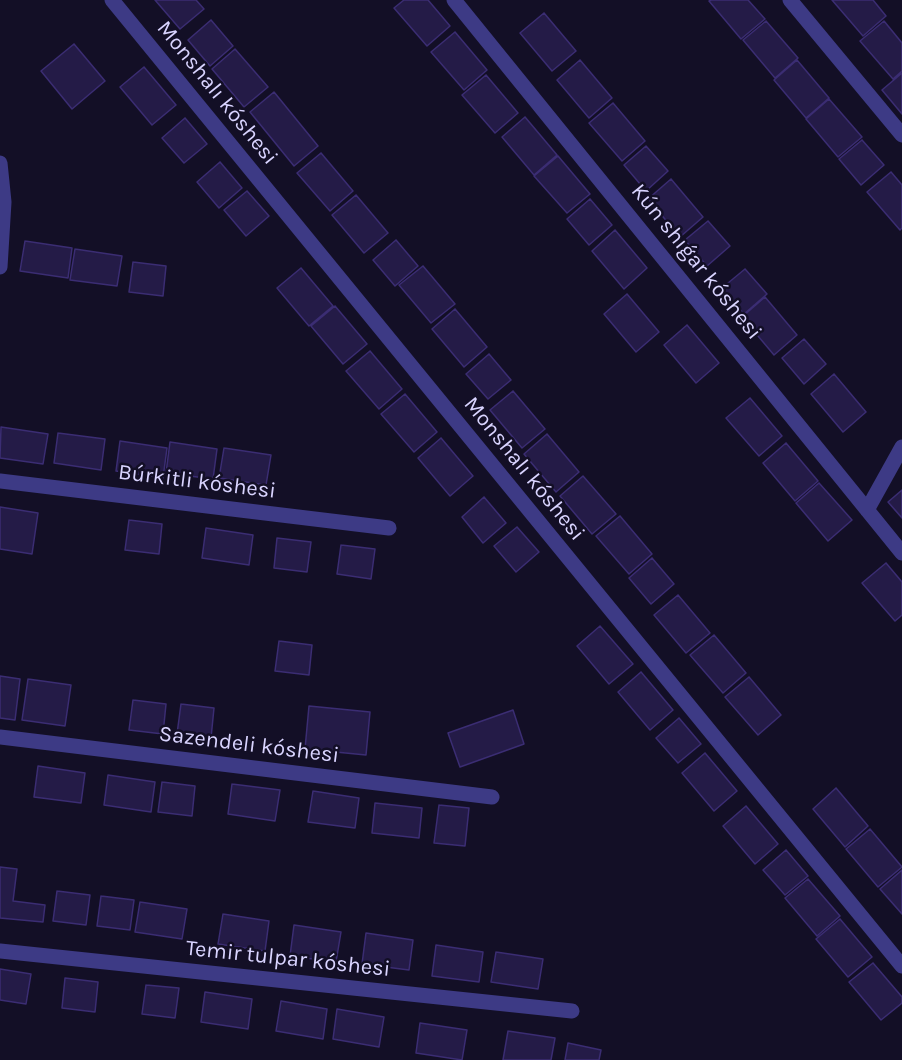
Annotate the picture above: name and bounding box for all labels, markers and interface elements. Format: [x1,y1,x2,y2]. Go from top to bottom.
street label: Monshalı kóshesi [151,16,283,170]
street label: Kún shıǵar kóshesi [625,179,767,345]
street label: Monshalı kóshesi [458,392,590,546]
street label: Búrkitli kóshesi [117,459,277,505]
street label: Sazendeli kóshesi [157,721,341,769]
street label: Temir tulpar kóshesi [184,935,392,983]

